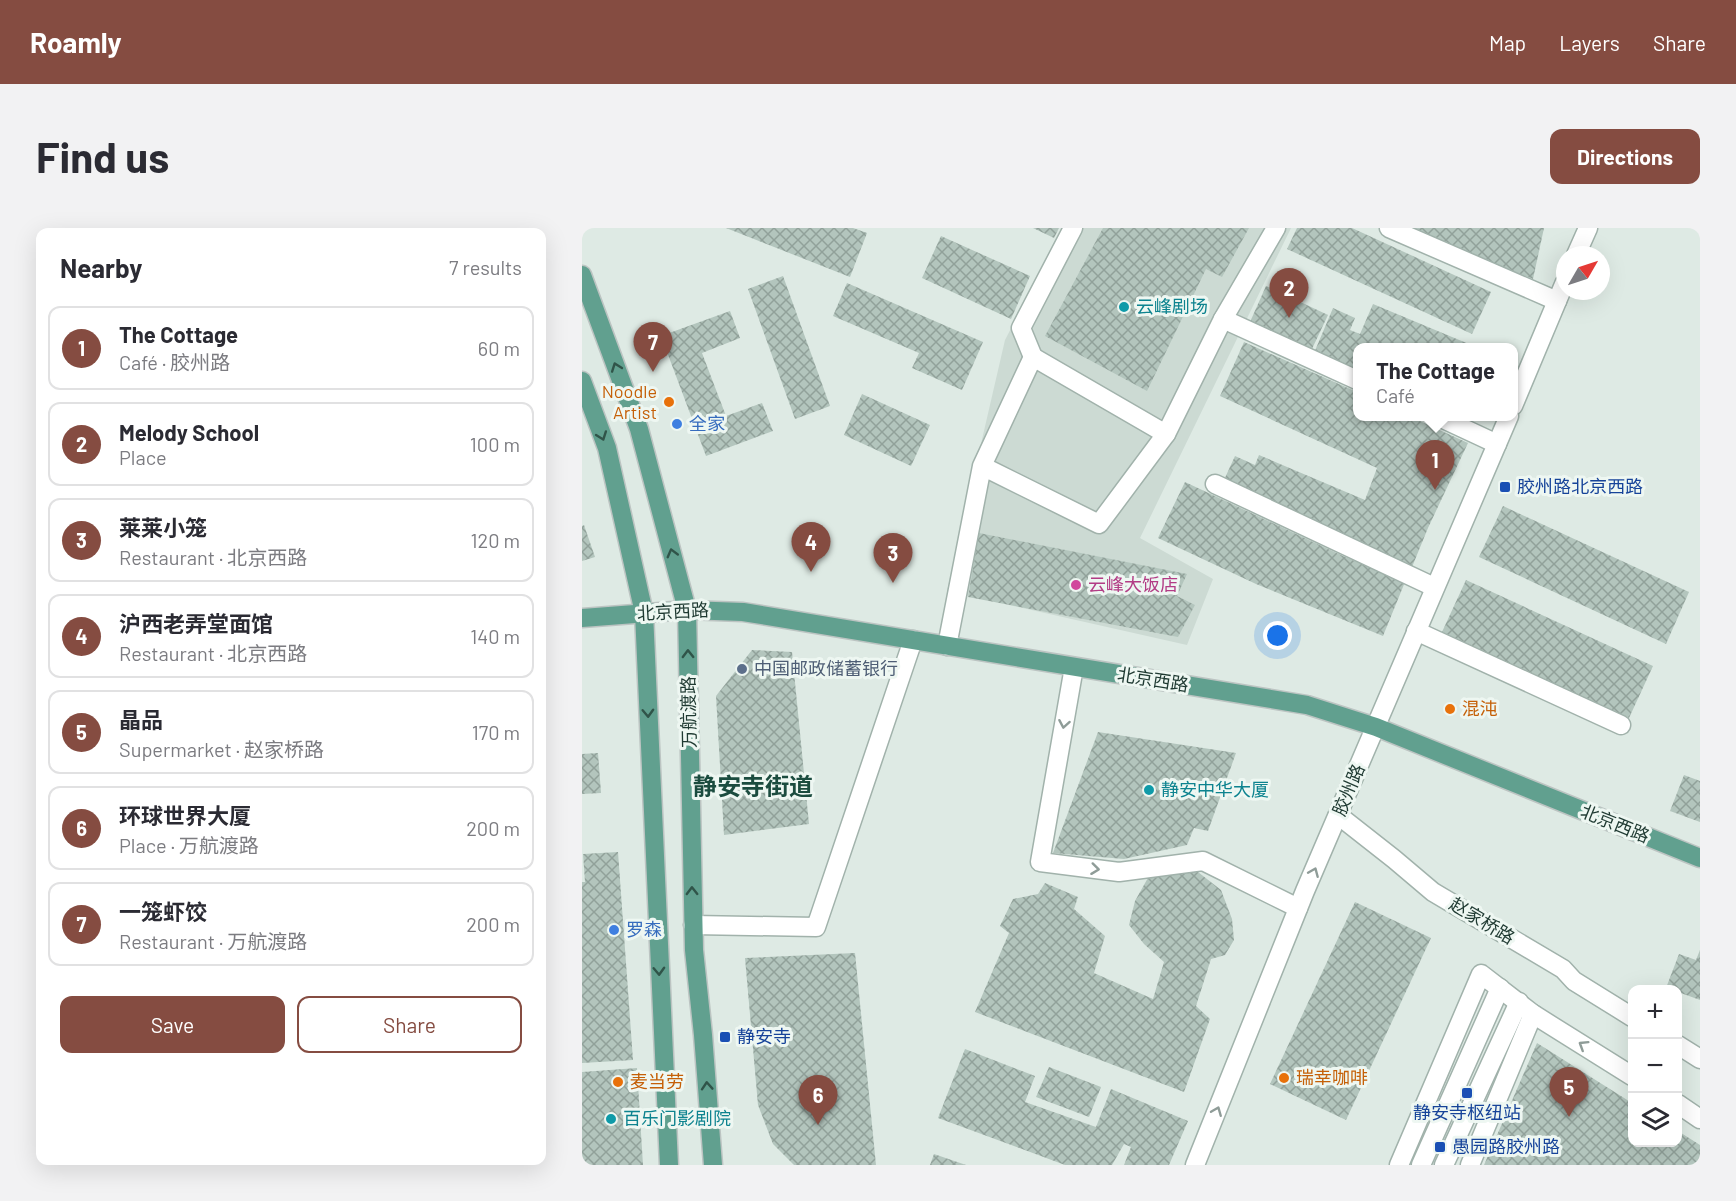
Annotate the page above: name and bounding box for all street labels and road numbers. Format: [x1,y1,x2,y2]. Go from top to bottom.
street label: 北京西路 [636,598,709,624]
street label: 北京西路 [1116,663,1190,696]
street label: 万航渡路 [676,676,700,748]
street label: 胶州路 [1327,760,1369,819]
street label: 北京西路 [1578,799,1653,847]
street label: 赵家桥路 [1446,892,1519,948]

